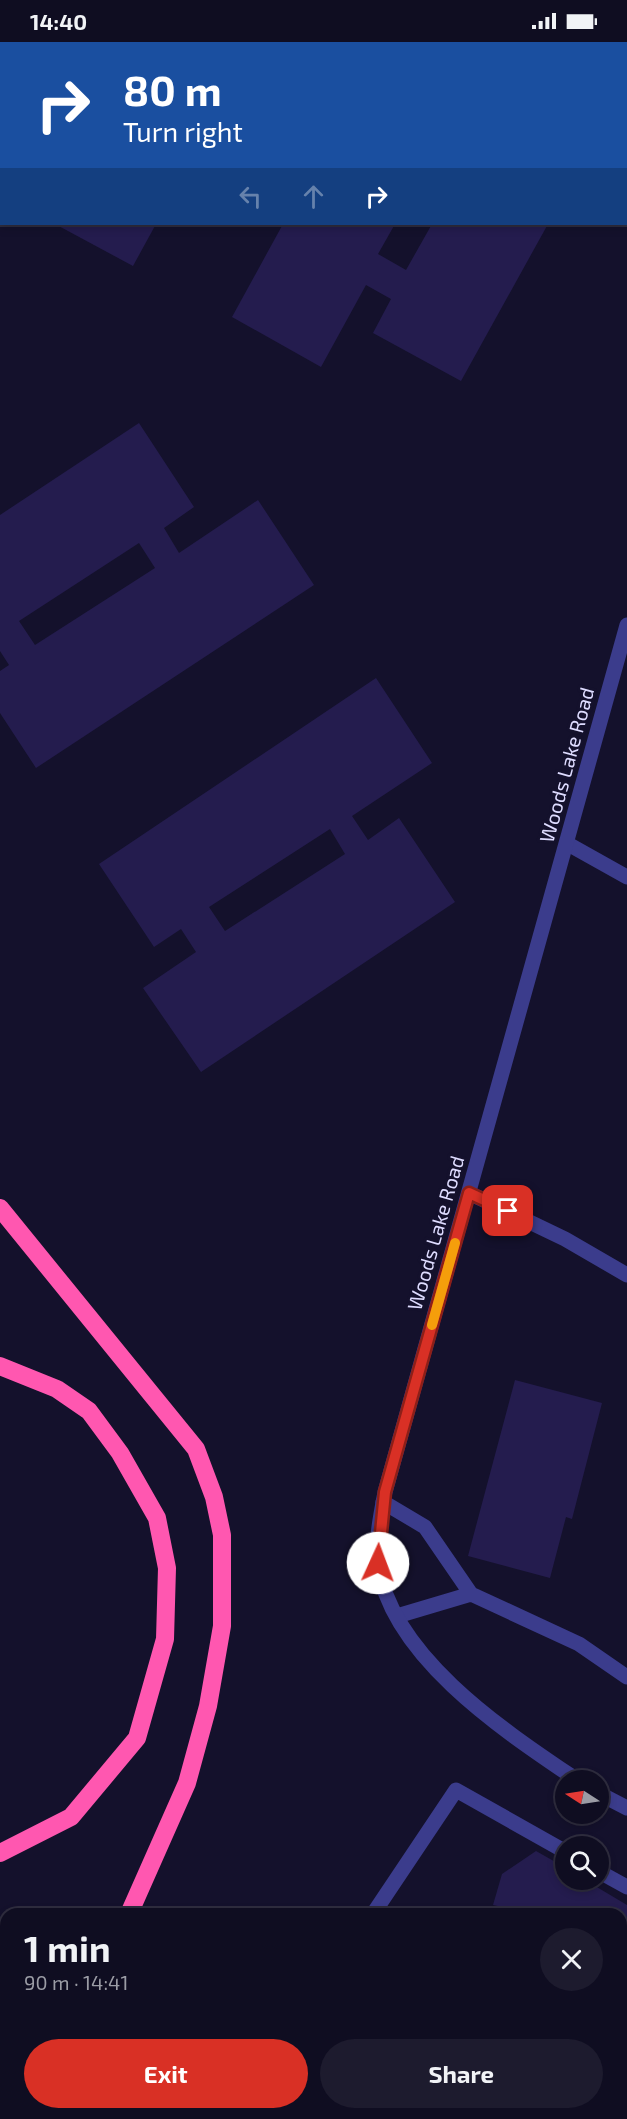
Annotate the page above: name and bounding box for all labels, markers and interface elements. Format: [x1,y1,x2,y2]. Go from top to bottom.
text: 14:40 [30,8,87,34]
text: 80 m [123,64,222,114]
icon: right [24,66,102,144]
text: Turn right [123,115,243,147]
icon: left [234,180,267,213]
icon: ahead [297,180,330,213]
icon: right [360,180,393,213]
street label: Woods Lake Road [534,684,598,845]
street label: Woods Lake Road [401,1153,469,1313]
pin [482,1185,533,1236]
icon: arrive [491,1194,524,1227]
position arrow [346,1531,410,1595]
north arrow [555,1770,609,1824]
map controls [555,1770,609,1890]
button: search [555,1836,609,1890]
text: 1 min [24,1926,111,1969]
button: close [540,1928,603,1991]
text: 90 m · 14:41 [24,1970,128,1994]
button: Exit [24,2039,308,2108]
button: Share [320,2039,603,2108]

